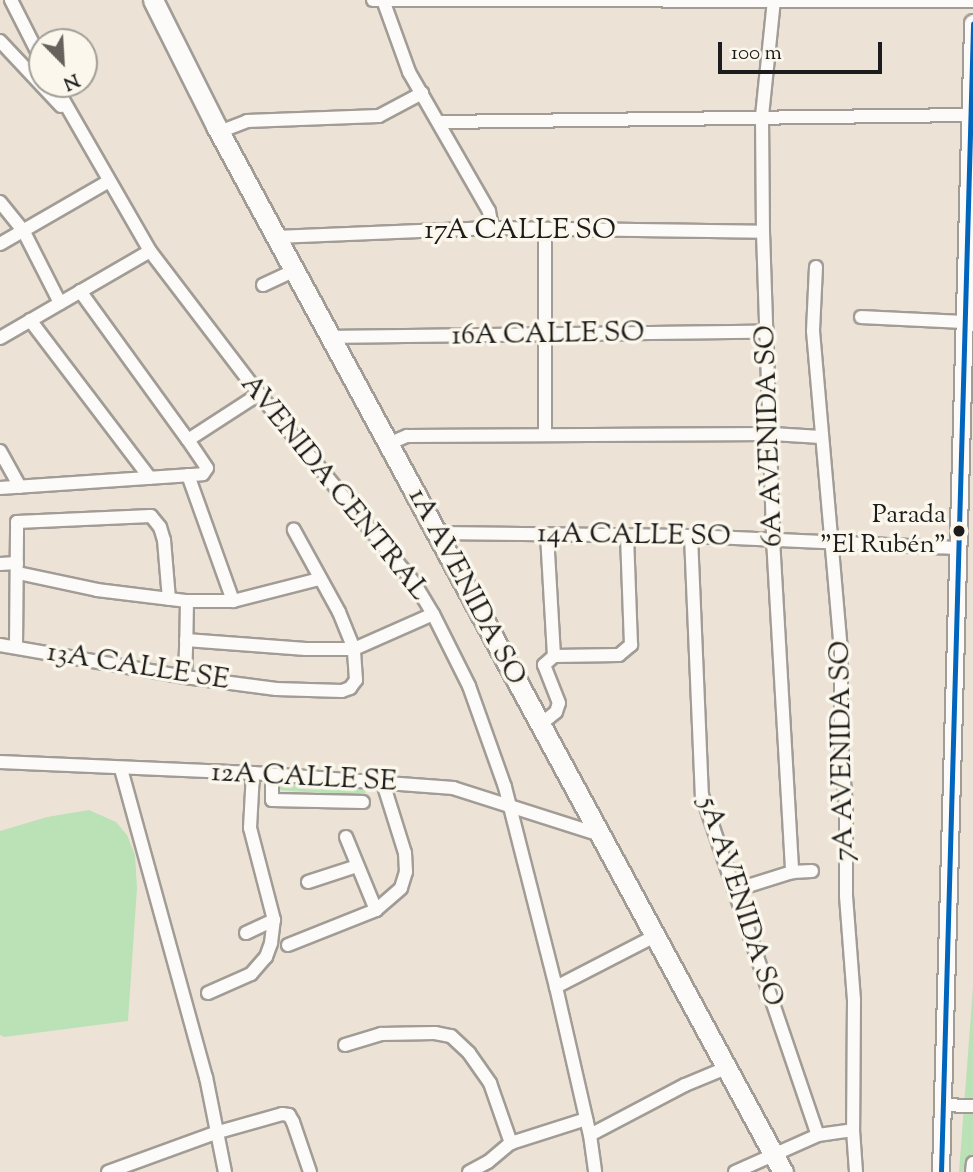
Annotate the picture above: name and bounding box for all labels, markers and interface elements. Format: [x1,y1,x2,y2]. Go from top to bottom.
north arrow [28,28,98,98]
scale bar [721,28,886,72]
text: 100 m [731,39,782,69]
text: N [59,65,83,96]
street label: 17A CALLE SO [424,214,616,248]
street label: 16A CALLE SO [451,317,645,353]
street label: 6A AVENIDA SO [749,324,791,548]
street label: AVENIDA CENTRAL [233,368,435,608]
street label: 1A AVENIDA SO [400,483,532,691]
place label: Parada "El Rubén" [820,500,946,562]
street label: 14A CALLE SO [537,518,731,554]
marker: Parada "El Rubén" [952,524,966,538]
street label: 13A CALLE SE [45,636,231,698]
street label: 7A AVENIDA SO [824,640,862,862]
street label: 12A CALLE SE [210,756,398,800]
street label: 5A AVENIDA SO [690,793,790,1011]

